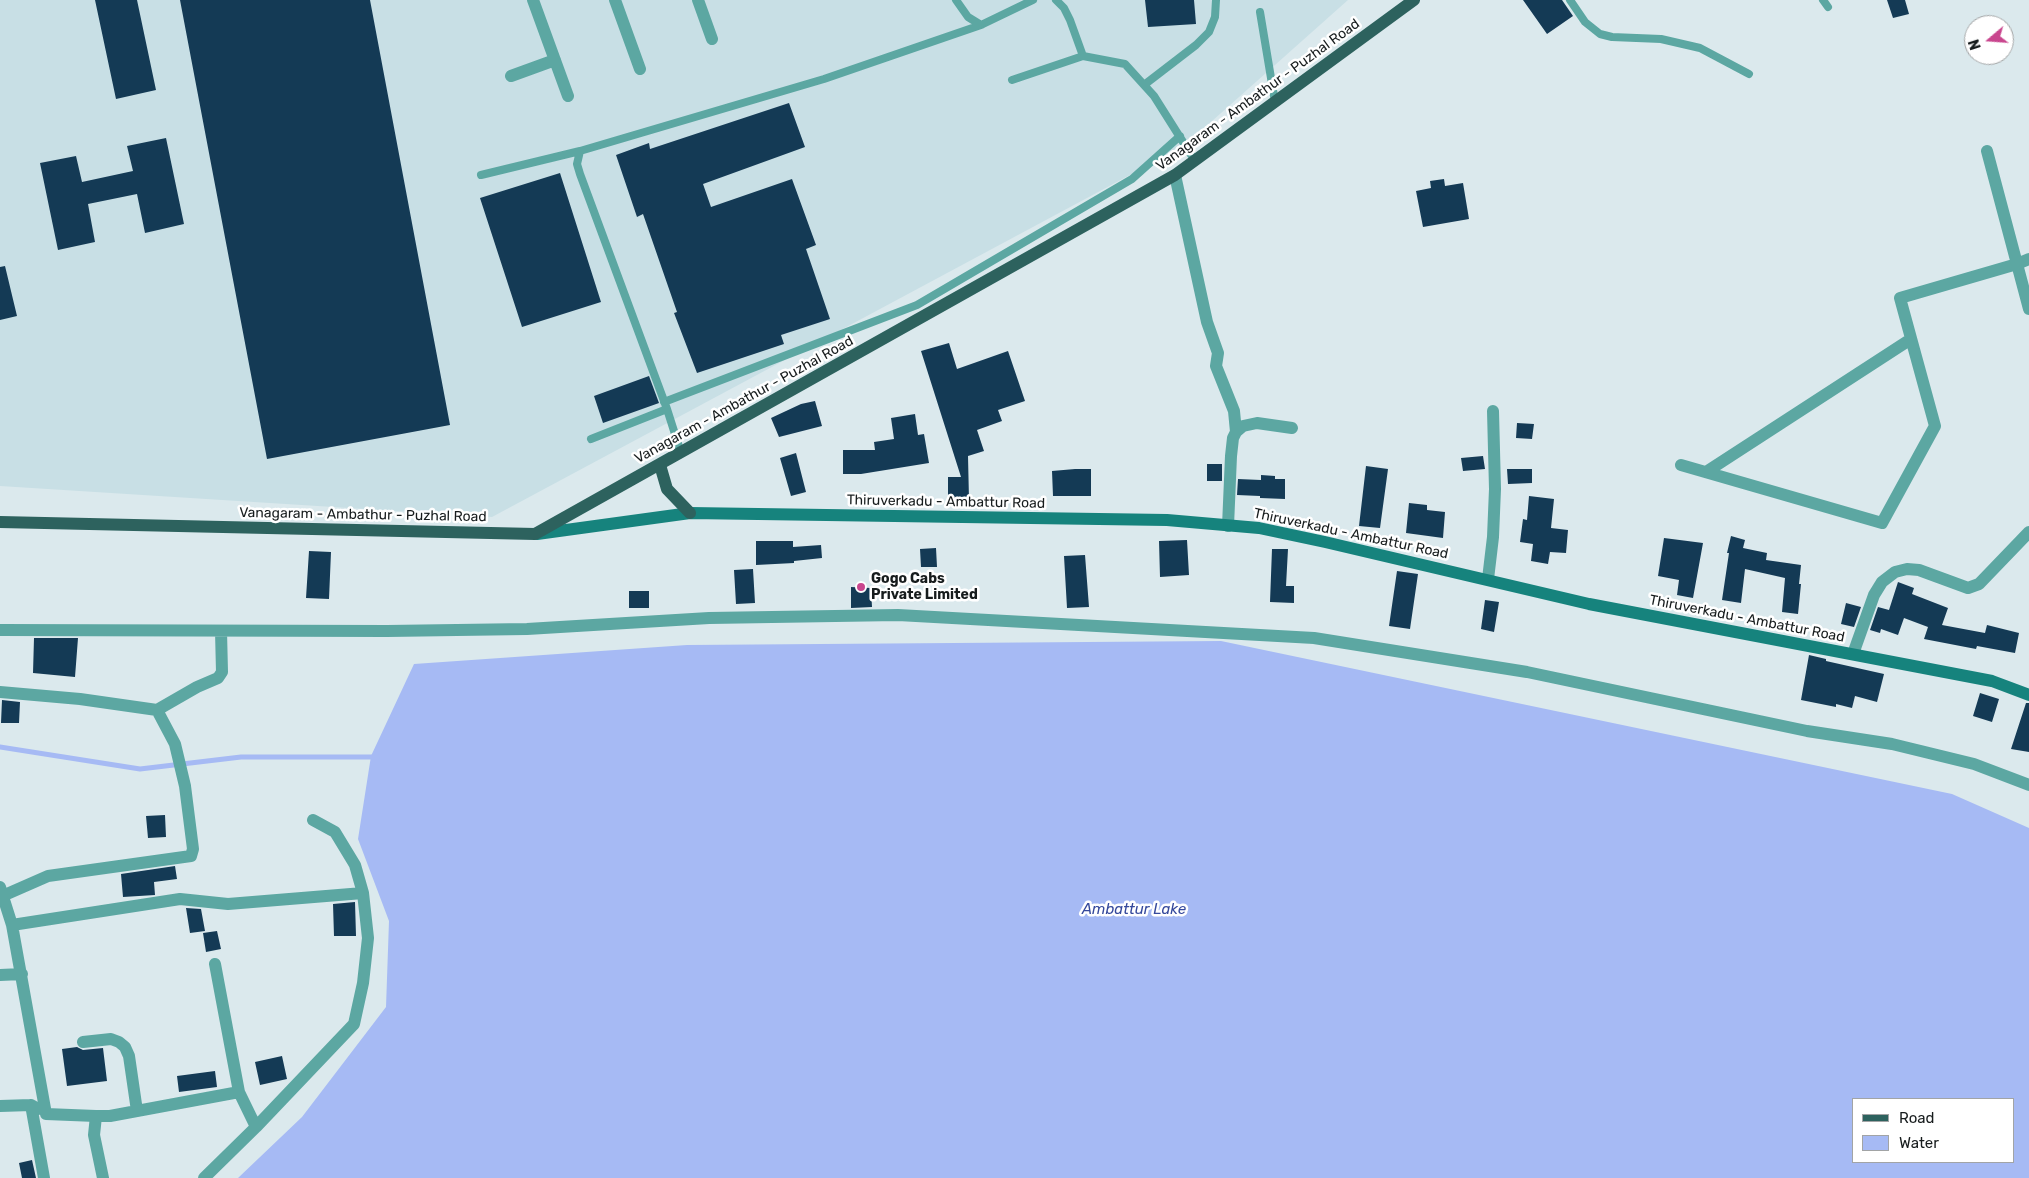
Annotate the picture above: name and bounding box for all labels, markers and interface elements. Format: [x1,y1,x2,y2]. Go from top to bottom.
street label: Vanagaram - Ambathur - Puzhal Road [1153,15,1363,175]
north arrow [1964,15,2014,65]
text: N [1966,37,1985,52]
street label: Vanagaram - Ambathur - Puzhal Road [632,333,856,467]
street label: Thiruverkadu - Ambattur Road [847,492,1045,512]
street label: Vanagaram - Ambathur - Puzhal Road [239,504,487,526]
street label: Thiruverkadu - Ambattur Road [1252,505,1450,563]
place label: Gogo Cabs Private Limited [871,571,978,604]
marker: Gogo Cabs Private Limited [855,581,867,593]
street label: Thiruverkadu - Ambattur Road [1648,592,1846,646]
water label: Ambattur Lake [1082,901,1186,919]
legend [1852,1098,2014,1163]
text: Road [1899,1109,1935,1127]
text: Water [1899,1134,1939,1152]

